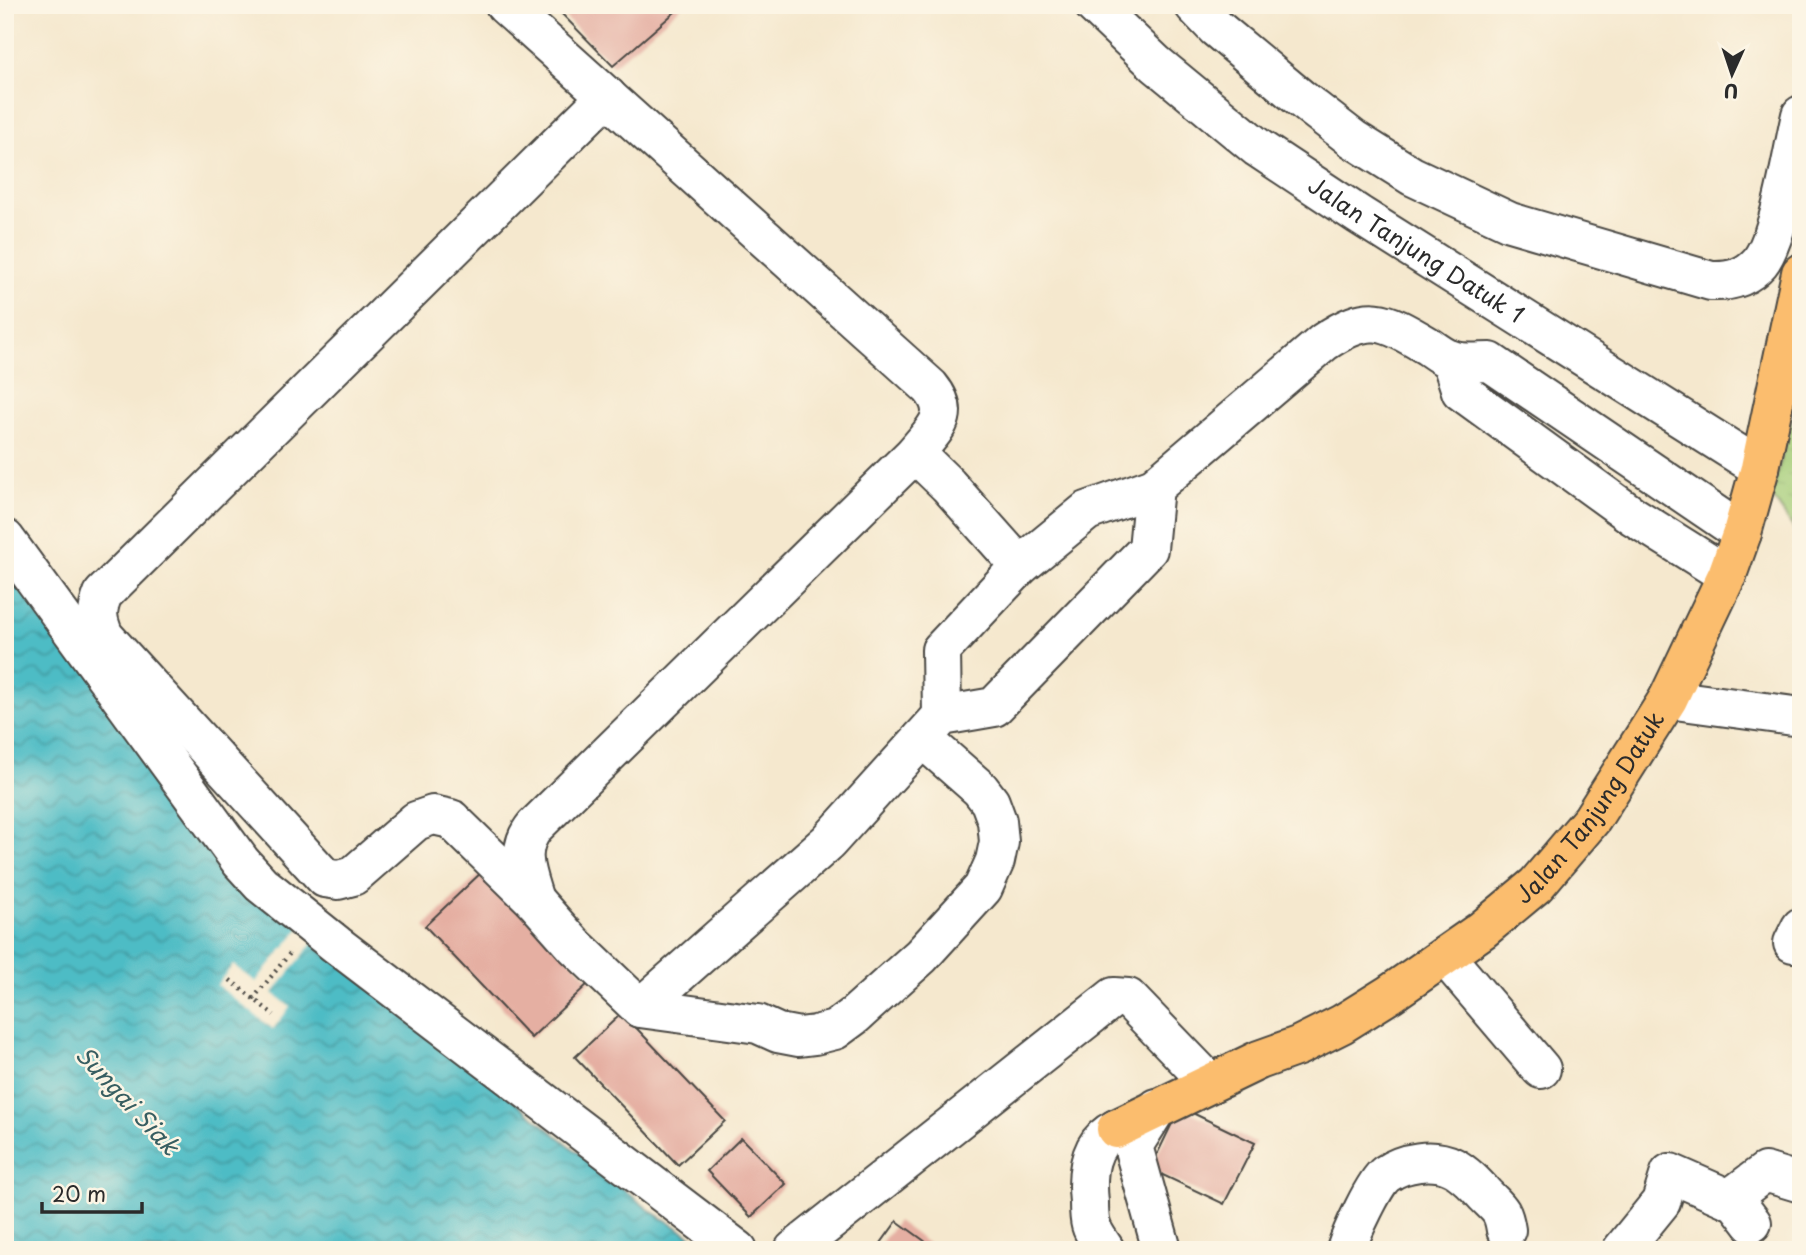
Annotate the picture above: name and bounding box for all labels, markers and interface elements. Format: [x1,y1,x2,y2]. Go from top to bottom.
north arrow [1698,38,1768,108]
text: U [1723,78,1739,106]
street label: Jalan Tanjung Datuk 1 [1302,167,1532,331]
street label: Jalan Tanjung Datuk [1507,704,1672,911]
water label: Sungai Siak [68,1037,190,1163]
scale bar [42,1171,142,1215]
text: 20 m [52,1177,106,1209]

